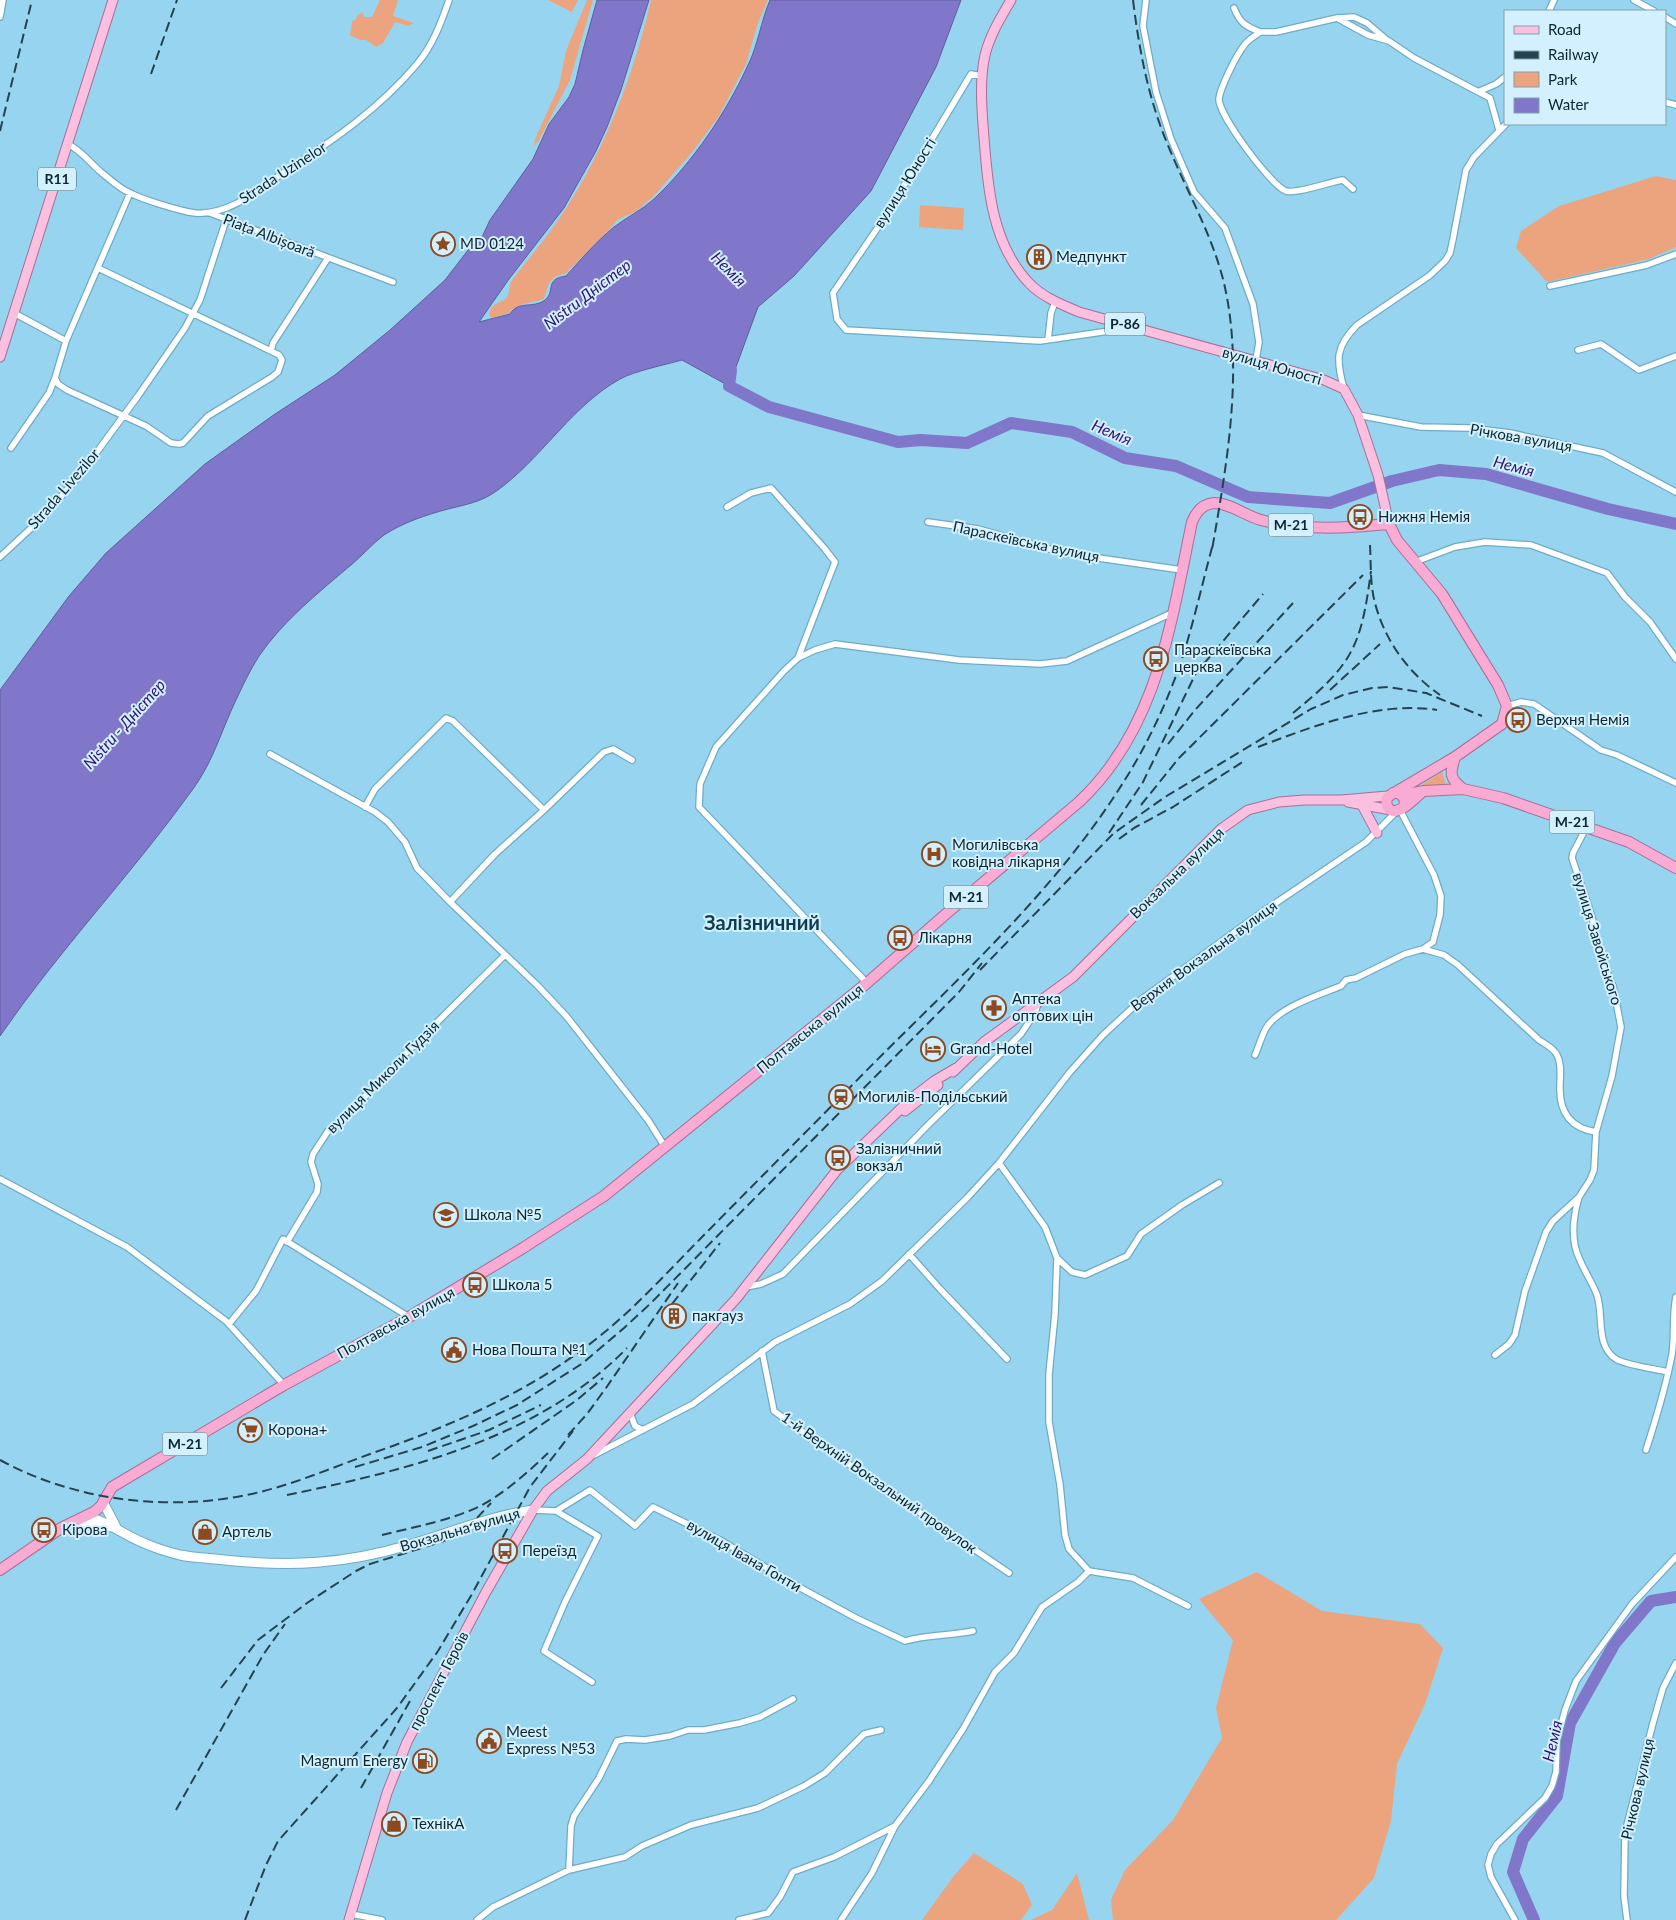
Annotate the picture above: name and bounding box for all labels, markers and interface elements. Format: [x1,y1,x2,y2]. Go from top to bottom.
legend [1504,10,1666,125]
text: Road [1548,20,1581,38]
text: Railway [1548,45,1599,63]
text: Park [1548,70,1578,88]
text: Water [1548,95,1589,113]
street label: вулиця Юності [869,134,939,231]
street label: Strada Uzinelor [235,137,330,207]
road number: R11 [38,168,76,190]
street label: Piața Albișoară [221,209,318,261]
place icon: MD 0124 [430,231,456,257]
place label: MD 0124 [460,234,524,252]
building icon: Медпункт [1026,244,1052,270]
water label: Немія [708,247,751,290]
place label: Медпункт [1056,247,1127,265]
water label: Nistru Дністер [539,255,634,333]
road number: Р-86 [1105,312,1145,336]
street label: вулиця Юності [1220,342,1324,388]
water label: Немія [1089,415,1135,448]
street label: Річкова вулиця [1469,419,1574,455]
street label: Strada Livezilor [24,444,103,532]
water label: Немія [1492,451,1537,480]
bus stop icon: Нижня Немія [1347,504,1373,530]
place label: Нижня Немія [1378,507,1470,525]
road number: М-21 [1268,514,1314,536]
street label: Параскеївська вулиця [951,517,1101,565]
place label: Параскеївська церква [1174,640,1271,675]
bus stop icon: Параскеївська церква [1143,646,1169,672]
water label: Nistru - Дністер [79,675,169,772]
bus stop icon: Верхня Немія [1505,707,1531,733]
place label: Верхня Немія [1536,710,1629,728]
road number: М-21 [1550,810,1594,834]
street label: Вокзальна вулиця [1125,823,1227,922]
place label: Могилівська ковідна лікарня [952,835,1060,870]
hospital icon: Могилівська ковідна лікарня [921,841,947,867]
street label: вулиця Завойського [1569,870,1627,1007]
road number: М-21 [944,886,988,909]
street label: Верхня Вокзальна вулиця [1127,896,1280,1014]
district label: Залізничний [704,910,820,934]
bus stop icon: Лікарня [887,925,913,951]
place label: Лікарня [917,928,972,946]
street label: Полтавська вулиця [752,980,866,1077]
place label: Аптека оптових цін [1012,989,1093,1024]
pharmacy icon: Аптека оптових цін [981,995,1007,1021]
street label: вулиця Миколи Гудзія [322,1016,442,1136]
hotel icon: Grand-Hotel [920,1036,946,1062]
place label: Grand-Hotel [950,1039,1032,1057]
station icon: Могилів-Подільський [828,1084,854,1110]
place label: Могилів-Подільський [858,1087,1008,1105]
place label: Залізничний вокзал [856,1139,942,1174]
bus stop icon: Залізничний вокзал [825,1145,851,1171]
school or university icon: Школа №5 [433,1202,459,1228]
place label: Школа №5 [464,1205,542,1223]
bus stop icon: Школа 5 [462,1272,488,1298]
place label: Школа 5 [492,1275,553,1293]
street label: Полтавська вулиця [334,1282,458,1362]
building icon: пакгауз [661,1303,687,1329]
place label: пакгауз [692,1306,744,1324]
public building icon: Нова Пошта №1 [441,1337,467,1363]
place label: Нова Пошта №1 [472,1340,587,1358]
street label: 1-й Верхній Вокзальний провулок [778,1408,981,1557]
supermarket icon: Корона+ [237,1417,263,1443]
place label: Корона+ [268,1420,328,1438]
road number: М-21 [162,1432,208,1456]
street label: Вокзальна вулиця [398,1503,522,1555]
street label: вулиця Івана Гонти [684,1515,805,1595]
bus stop icon: Кірова [31,1517,57,1543]
shop icon: Артель [192,1519,218,1545]
place label: Кірова [62,1520,107,1538]
place label: Артель [222,1522,271,1540]
bus stop icon: Переїзд [492,1538,518,1564]
place label: Переїзд [522,1541,577,1559]
street label: проспект Героїв [404,1628,472,1733]
water label: Немія [1538,1718,1565,1763]
place label: Meest Express №53 [506,1722,595,1757]
public building icon: Meest Express №53 [476,1728,502,1754]
street label: Річкова вулиця [1617,1736,1657,1841]
fuel station icon: Magnum Energy [412,1748,438,1774]
place label: Magnum Energy [301,1751,408,1769]
shop icon: ТехнікА [381,1811,407,1837]
place label: ТехнікА [412,1814,465,1832]

